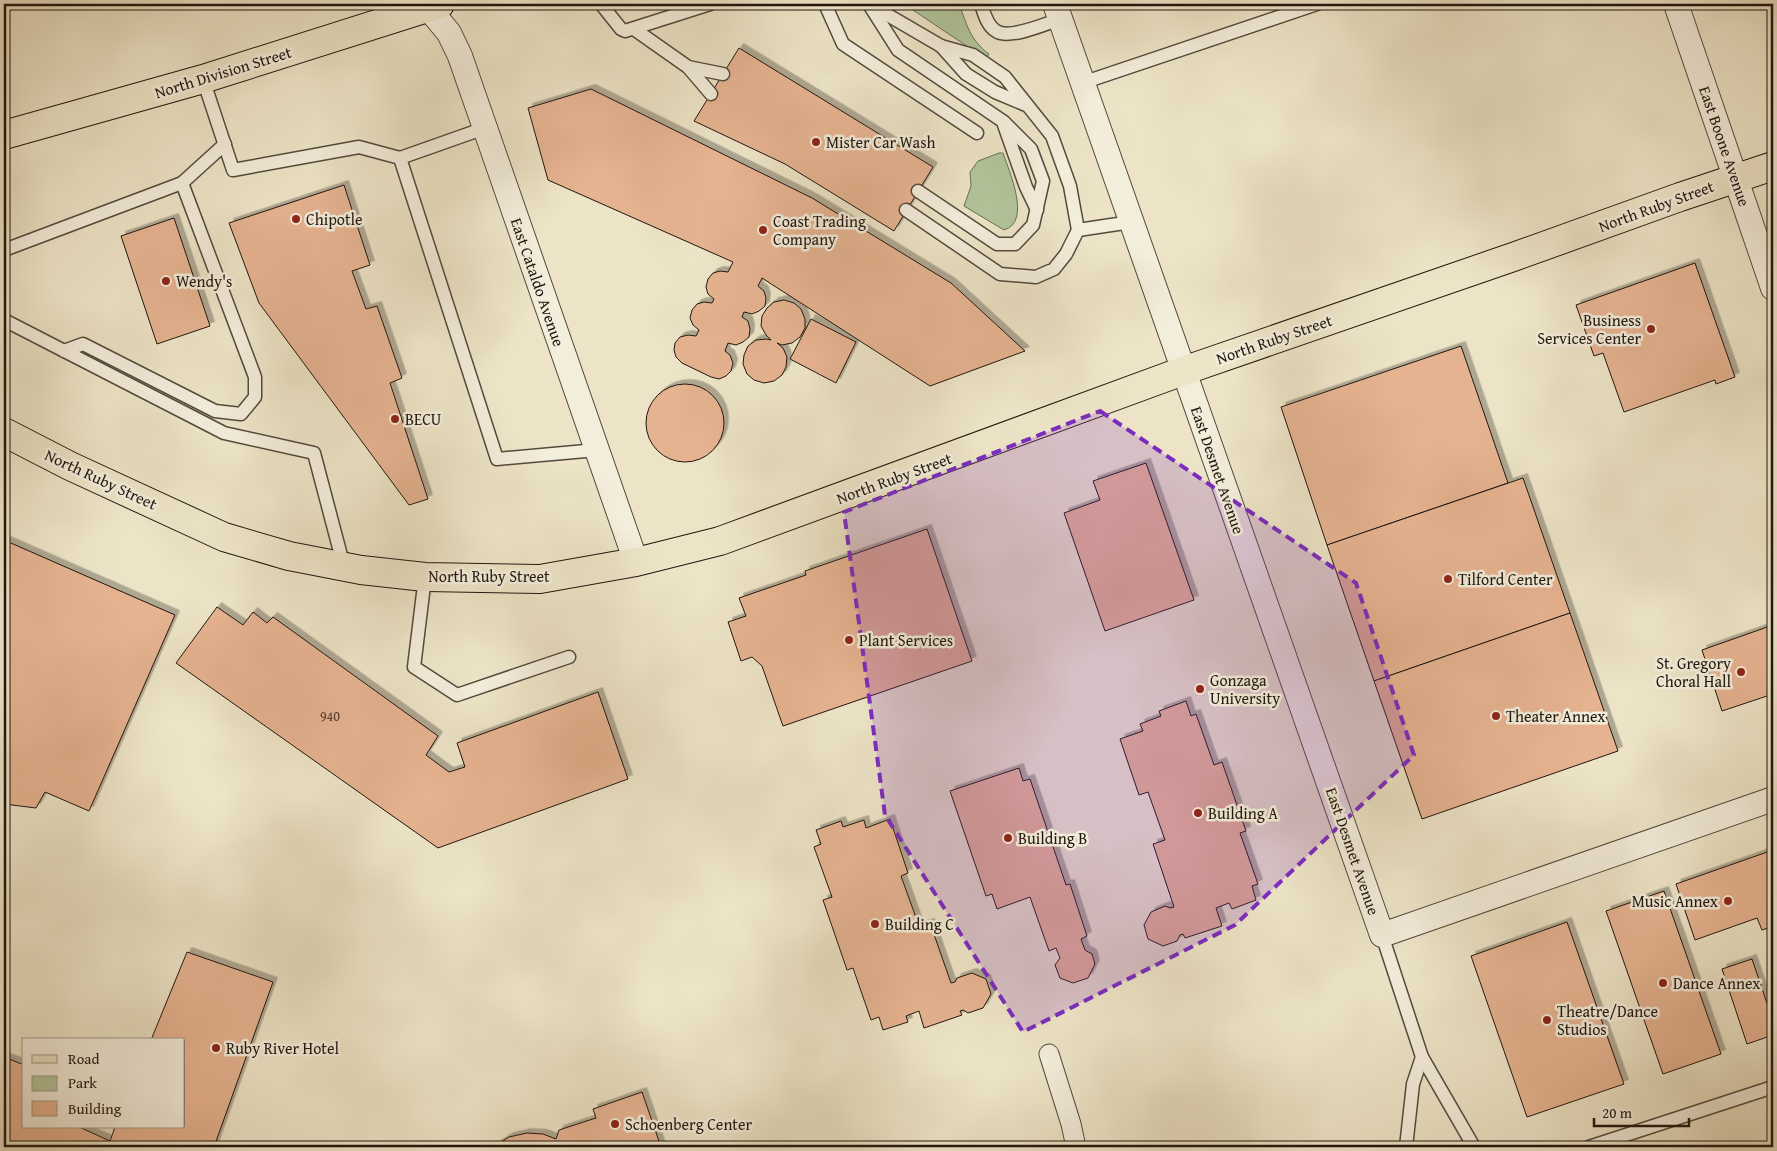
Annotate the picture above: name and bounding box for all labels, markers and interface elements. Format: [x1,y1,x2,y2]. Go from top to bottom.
street label: North Division Street [152,40,295,104]
street label: East Boone Avenue [1693,83,1757,209]
place label: Mister Car Wash [826,130,936,154]
marker: Mister Car Wash [810,136,822,148]
street label: North Ruby Street [1595,174,1718,238]
place label: Chipotle [306,207,363,231]
place label: Coast Trading Company [773,209,866,251]
marker: Chipotle [290,213,302,225]
street label: East Cataldo Avenue [505,214,571,350]
marker: Coast Trading Company [757,224,769,236]
place label: Wendy's [176,269,232,293]
marker: Wendy's [160,275,172,287]
street label: North Ruby Street [1213,308,1336,370]
place label: Business Services Center [1537,308,1641,350]
marker: Business Services Center [1645,323,1657,335]
street label: East Desmet Avenue [1185,403,1251,537]
place label: BECU [405,407,442,431]
marker: BECU [389,413,401,425]
street label: North Ruby Street [41,442,161,516]
street label: North Ruby Street [833,446,956,510]
street label: North Ruby Street [428,564,550,588]
place label: Tilford Center [1458,567,1553,591]
marker: Tilford Center [1442,573,1454,585]
place label: Plant Services [859,628,953,652]
marker: Plant Services [843,634,855,646]
place label: St. Gregory Choral Hall [1656,651,1732,693]
marker: St. Gregory Choral Hall [1735,666,1747,678]
place label: Gonzaga University [1210,668,1280,710]
marker: Gonzaga University [1194,683,1206,695]
place label: Theater Annex [1506,704,1606,728]
house number: 940 [320,706,340,726]
marker: Theater Annex [1490,710,1502,722]
street label: East Desmet Avenue [1320,784,1386,918]
place label: Building A [1208,801,1278,825]
marker: Building A [1192,807,1204,819]
place label: Building B [1018,826,1087,850]
marker: Building B [1002,832,1014,844]
place label: Music Annex [1632,889,1719,913]
marker: Music Annex [1722,895,1734,907]
place label: Building C [885,912,954,936]
marker: Building C [869,918,881,930]
place label: Dance Annex [1673,971,1761,995]
marker: Dance Annex [1657,977,1669,989]
place label: Theatre/Dance Studios [1557,999,1658,1041]
marker: Theatre/Dance Studios [1541,1014,1553,1026]
place label: Ruby River Hotel [226,1036,339,1060]
legend [22,1038,185,1128]
marker: Ruby River Hotel [210,1042,222,1054]
text: Road [68,1048,99,1069]
text: Park [68,1072,97,1093]
scale bar [1594,1096,1690,1128]
text: Building [68,1098,122,1119]
text: 20 m [1602,1102,1633,1123]
place label: Schoenberg Center [625,1112,753,1136]
marker: Schoenberg Center [609,1118,621,1130]

